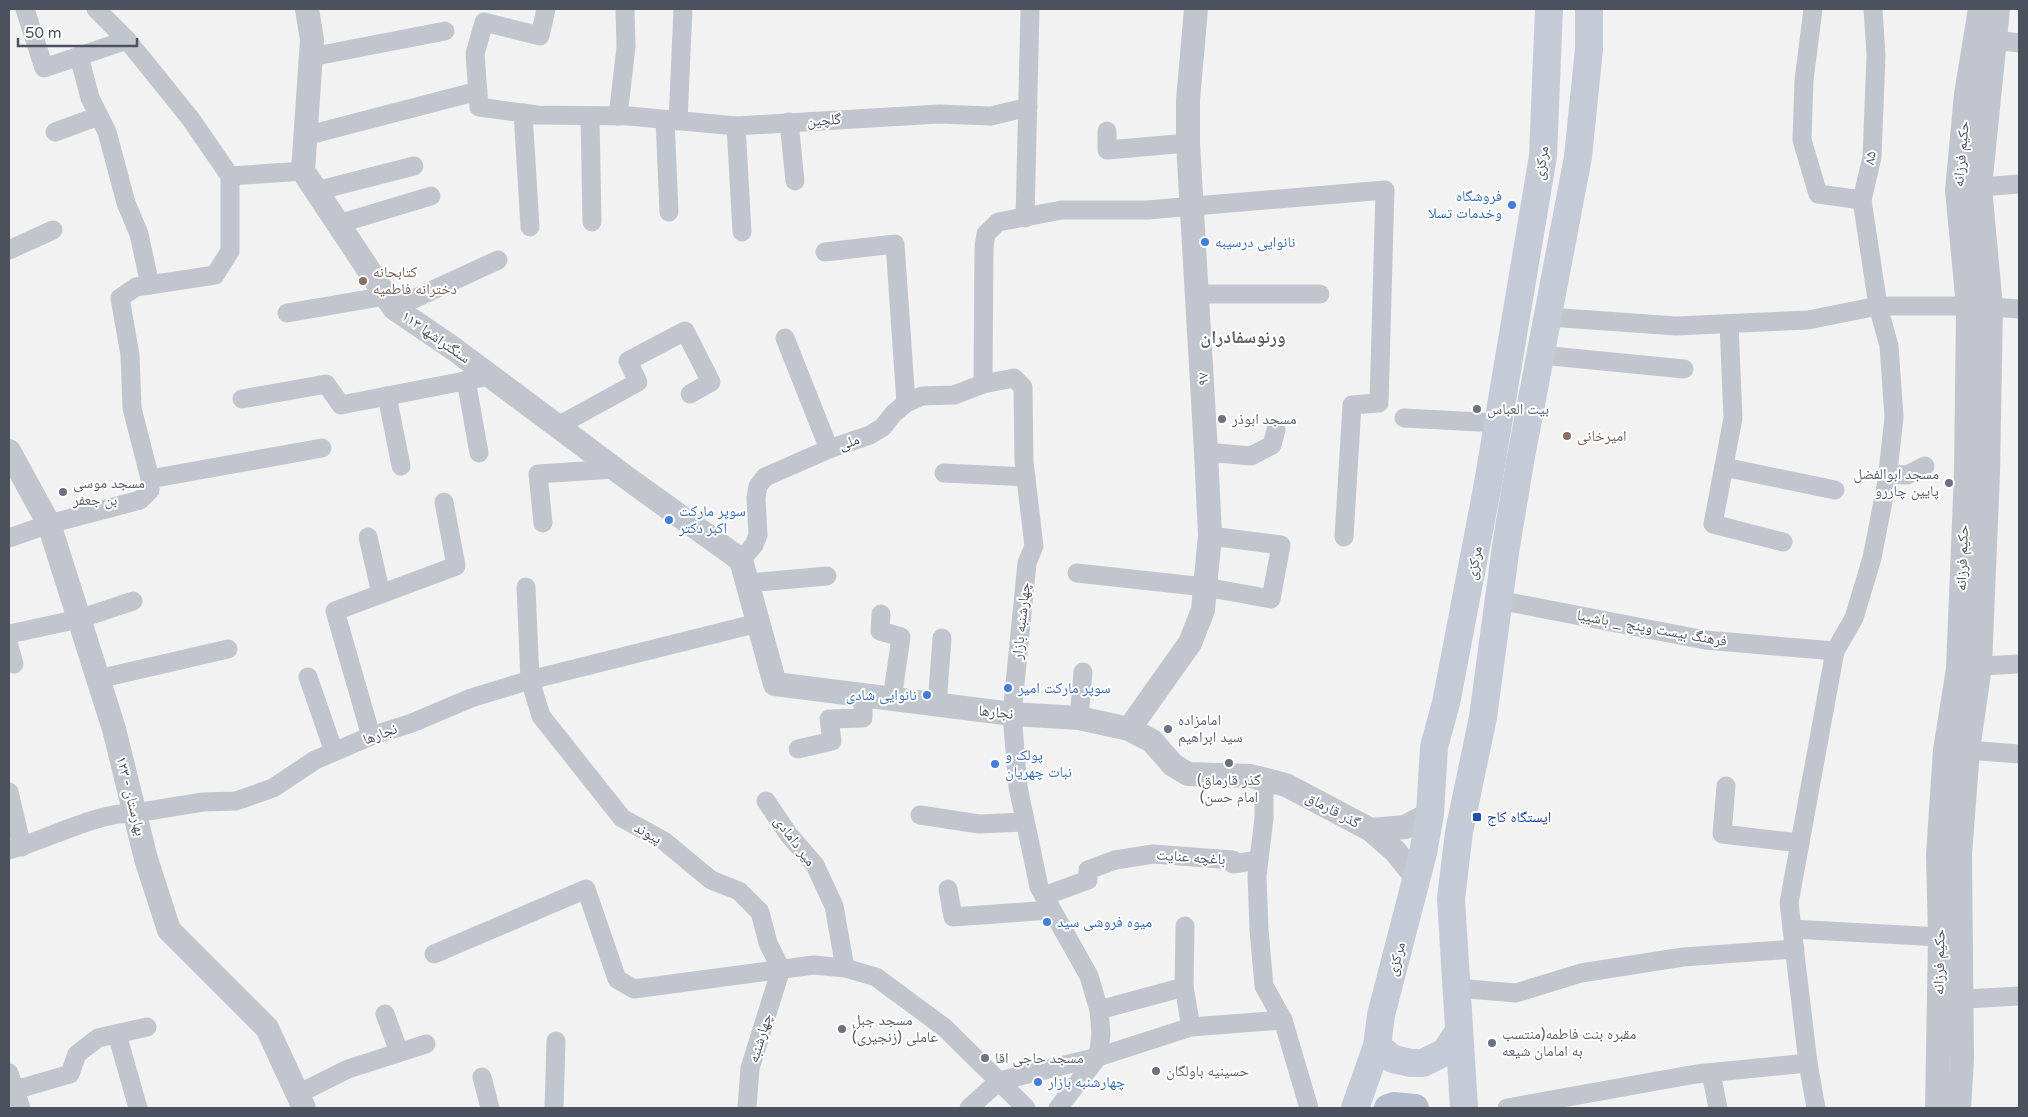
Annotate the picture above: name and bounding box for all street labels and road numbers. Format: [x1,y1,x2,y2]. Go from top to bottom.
street label: گلچین [806,110,842,131]
street label: حکیم فرزانه [1949,120,1974,188]
street label: مرکزی [1530,145,1553,181]
street label: ۸۵ [1860,150,1880,166]
street label: سنگتراشها ۱۱۳ [398,307,474,367]
street label: ۹۷ [1194,372,1212,386]
street label: ملی [836,430,862,455]
street label: حکیم فرزانه [1952,524,1973,591]
street label: مرکزی [1462,544,1487,582]
street label: چهارشنبه بازار [1008,581,1034,661]
street label: فرهنگ بیست وپنج _ باشییا [1575,606,1729,651]
street label: نجارها [978,701,1014,723]
street label: نجارها [360,720,400,748]
street label: بهارستان - ۱۲۳ [111,754,150,838]
street label: گذر قارماق [1302,788,1364,833]
street label: میر دامادی [770,812,820,870]
street label: پیوند [631,818,665,848]
street label: باغچه عنایت [1156,846,1226,868]
street label: حکیم فرزانه [1929,928,1950,995]
street label: مرکزی [1383,940,1410,978]
street label: چهارشنبه [744,1011,776,1065]

